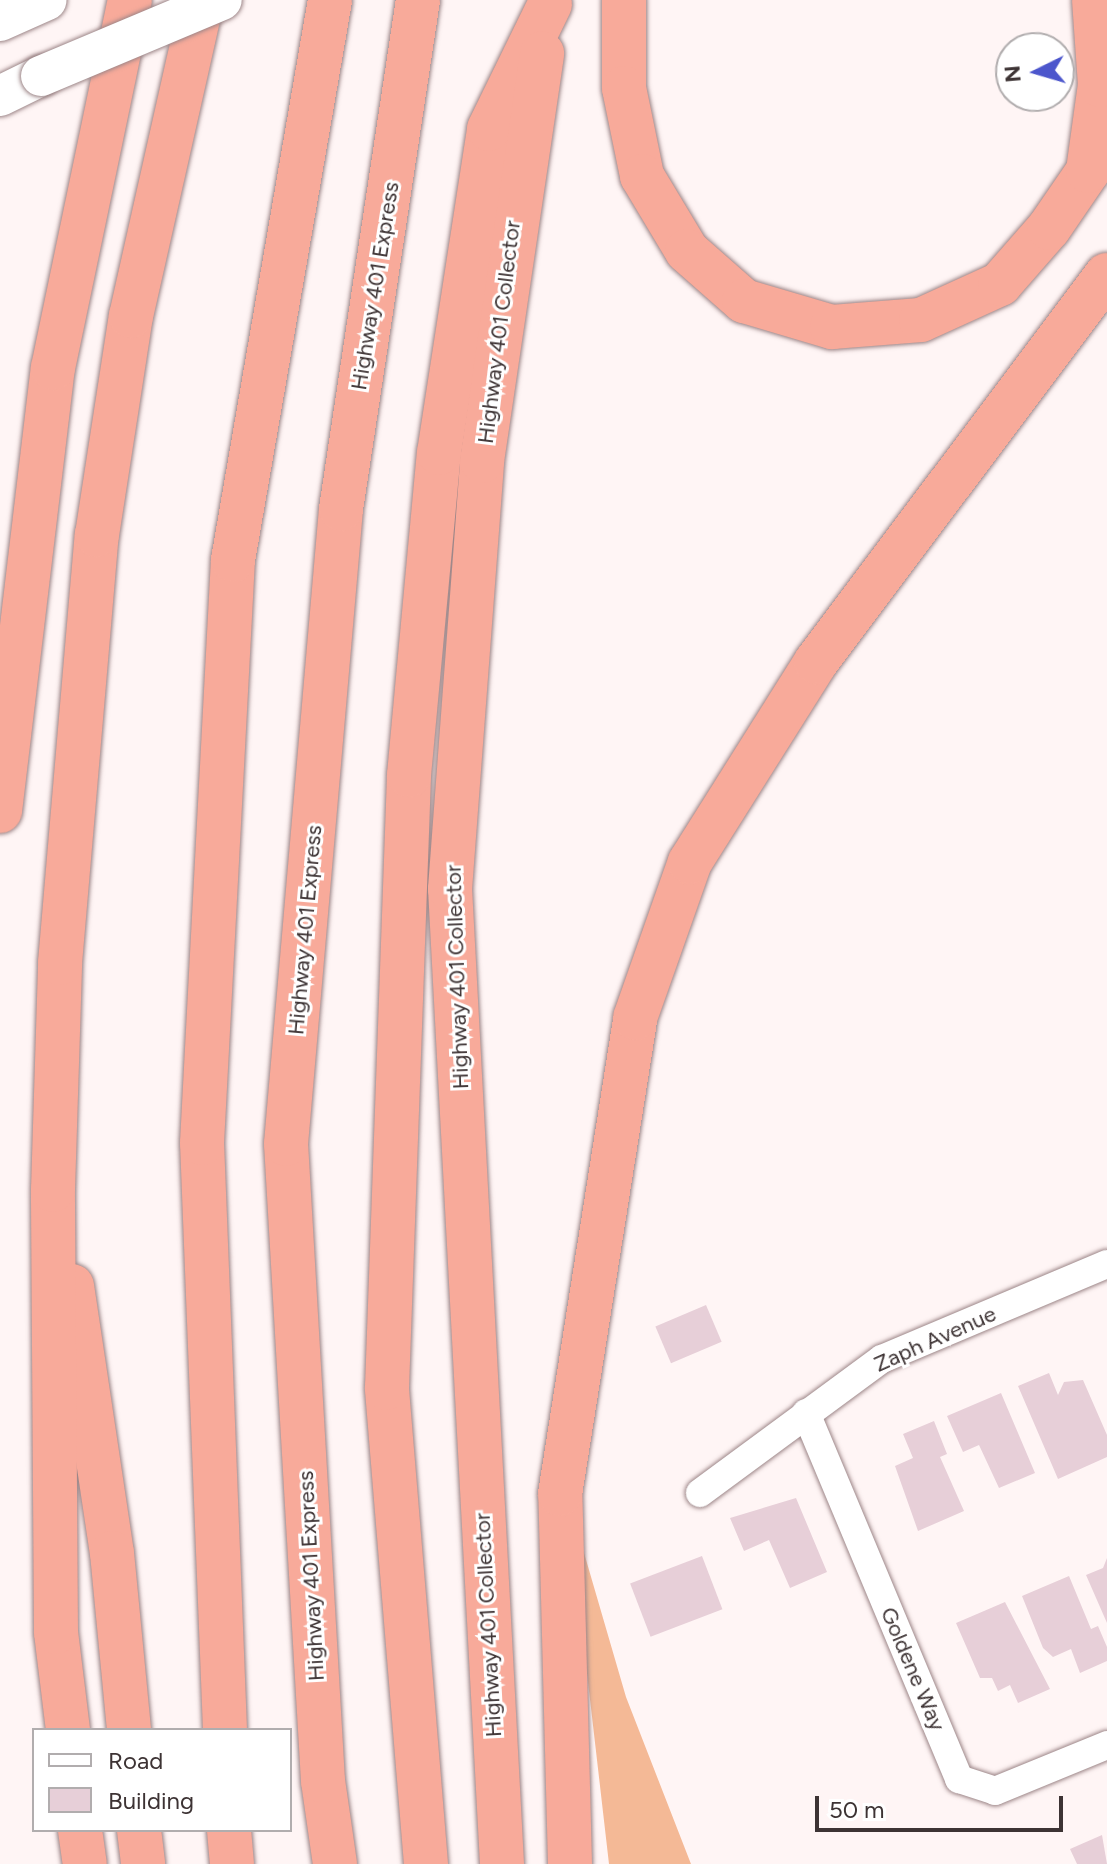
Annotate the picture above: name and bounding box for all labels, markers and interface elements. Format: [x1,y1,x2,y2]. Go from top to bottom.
north arrow [995,32,1075,112]
text: N [998,64,1027,84]
street label: Highway 401 Express [346,180,404,392]
street label: Highway 401 Collector [472,219,526,445]
street label: Highway 401 Express [283,824,327,1036]
street label: Highway 401 Collector [440,864,474,1090]
street label: Zaph Avenue [870,1300,1000,1378]
street label: Highway 401 Express [292,1470,330,1682]
street label: Highway 401 Collector [469,1512,507,1738]
street label: Goldene Way [875,1603,951,1735]
legend [32,1728,292,1832]
text: Road [108,1746,163,1775]
scale bar [819,1780,1067,1830]
text: Building [108,1786,194,1815]
text: 50 m [829,1795,885,1824]

